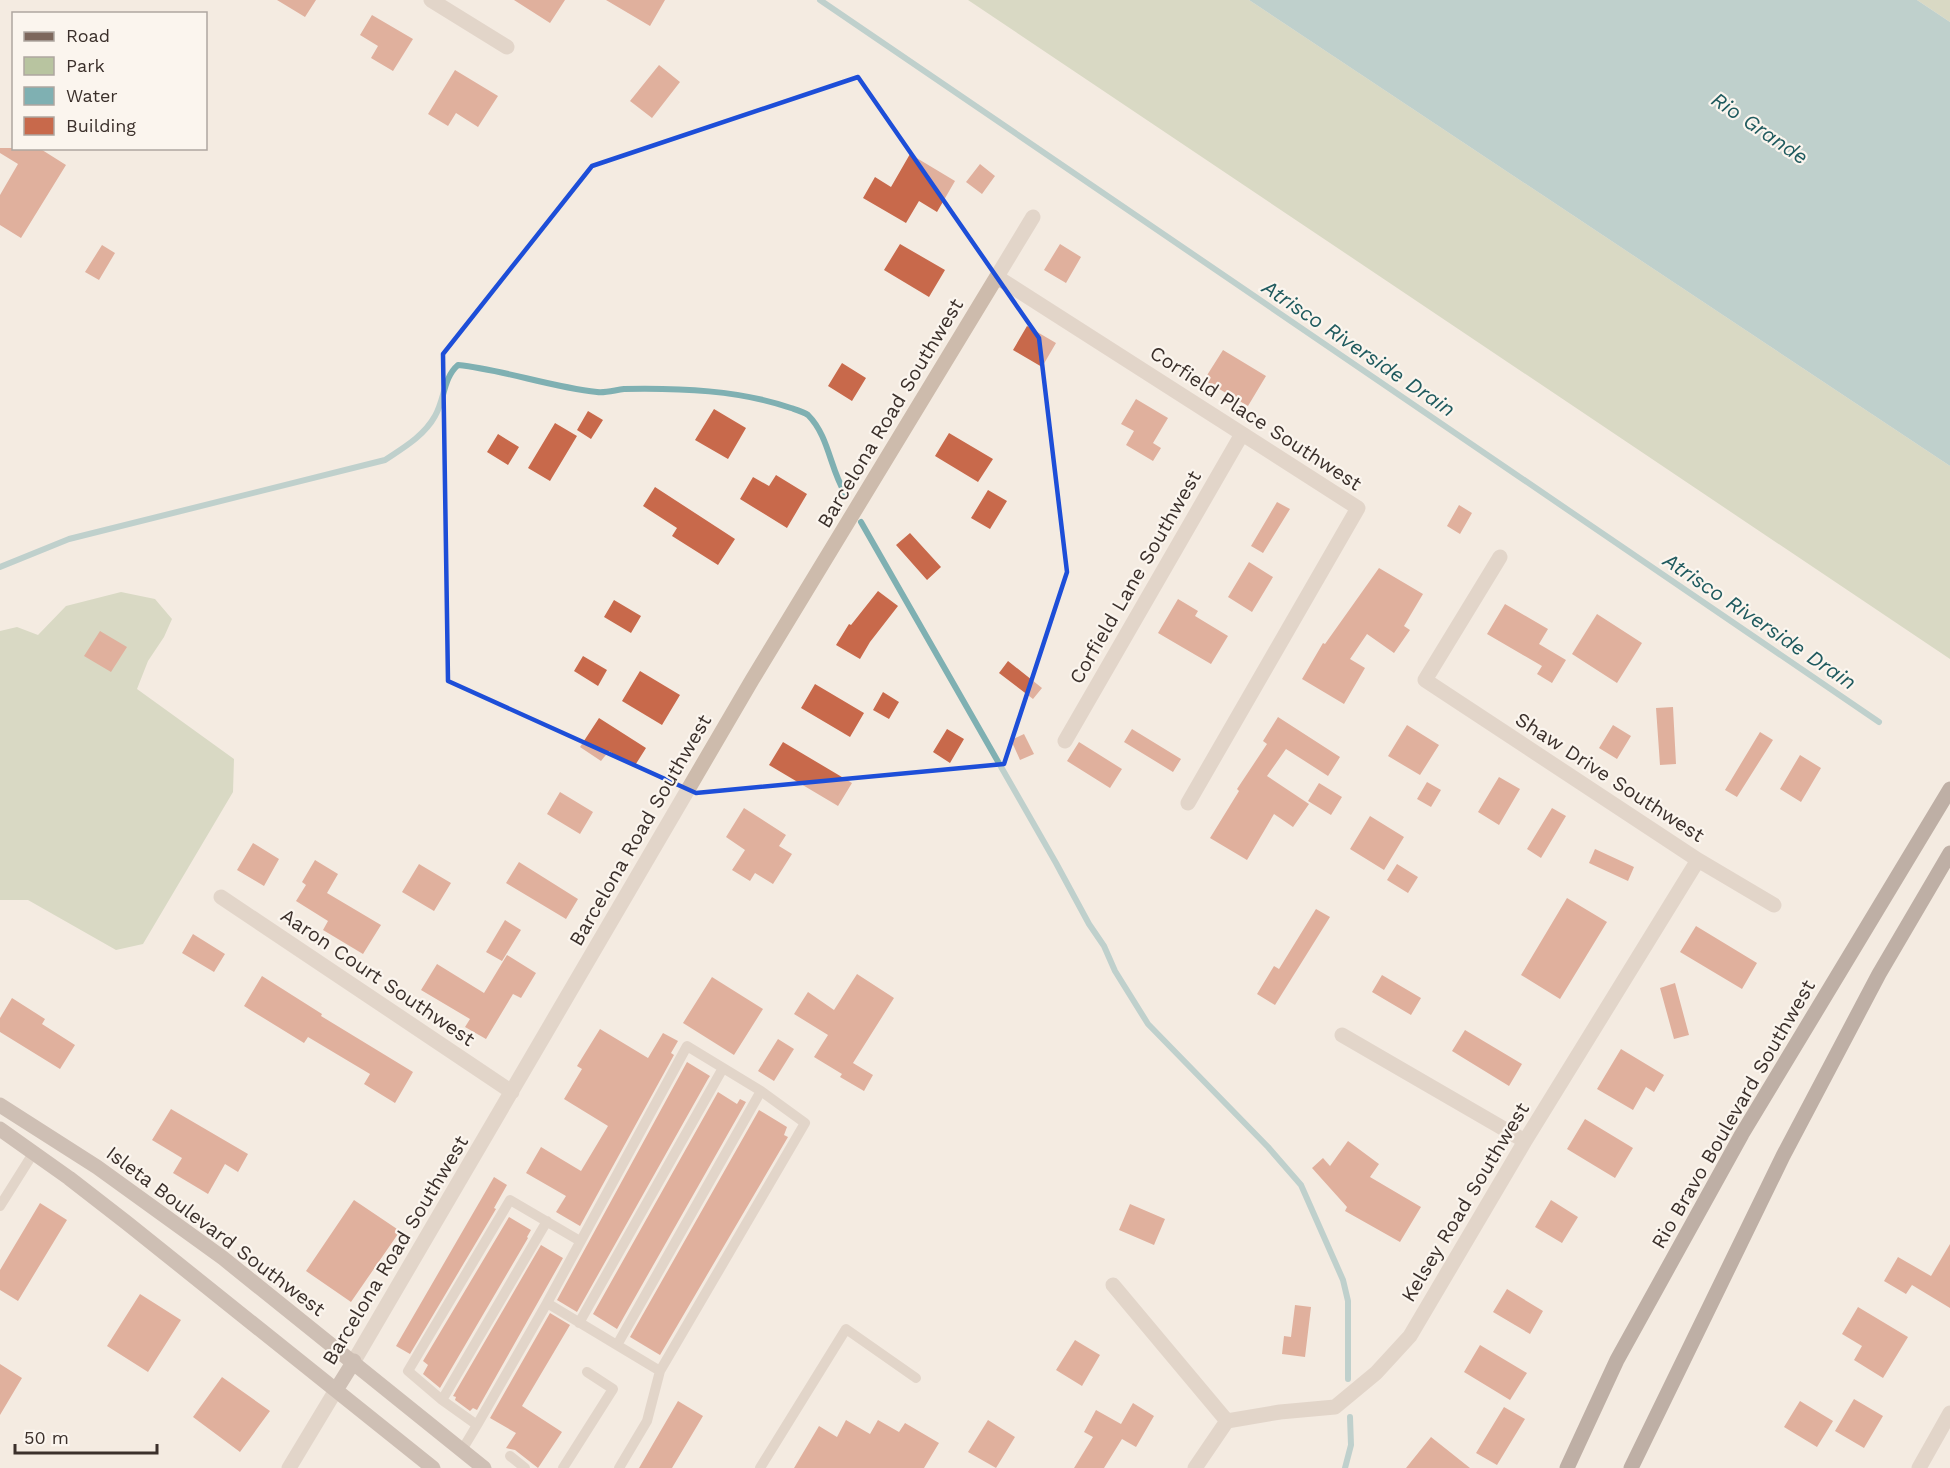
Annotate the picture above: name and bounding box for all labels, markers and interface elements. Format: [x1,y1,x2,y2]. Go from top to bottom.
legend [12,12,207,150]
text: Road [66,25,110,46]
text: Park [66,55,105,76]
text: Water [66,85,118,106]
water label: Rio Grande [1707,87,1813,169]
text: Building [66,115,136,136]
water label: Atrisco Riverside Drain [1257,274,1460,422]
street label: Barcelona Road Southwest [812,293,968,532]
street label: Corfield Place Southwest [1146,340,1367,496]
street label: Corfield Lane Southwest [1064,465,1206,688]
water label: Atrisco Riverside Drain [1658,547,1861,695]
street label: Shaw Drive Southwest [1511,707,1710,847]
street label: Barcelona Road Southwest [564,709,717,950]
street label: Aaron Court Southwest [276,903,480,1051]
street label: Rio Bravo Boulevard Southwest [1646,975,1820,1253]
street label: Kelsey Road Southwest [1396,1097,1534,1306]
street label: Barcelona Road Southwest [317,1130,473,1369]
street label: Isleta Boulevard Southwest [102,1141,331,1322]
scale bar [15,1417,158,1455]
text: 50 m [24,1427,69,1448]

